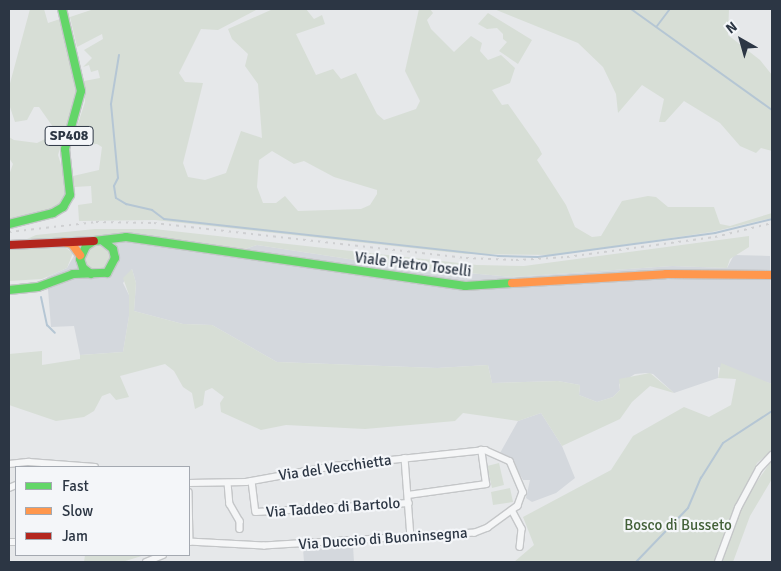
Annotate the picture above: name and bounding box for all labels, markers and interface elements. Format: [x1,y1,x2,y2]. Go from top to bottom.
north arrow [716,15,766,65]
text: N [722,18,741,37]
road number: SP408 [44,124,94,148]
street label: Viale Pietro Toselli [354,249,472,281]
street label: Via del Vecchietta [277,451,393,485]
legend [15,466,190,556]
text: Fast [62,477,89,495]
street label: Via Taddeo di Bartolo [265,494,401,522]
text: Slow [62,502,93,520]
park label: Bosco di Busseto [624,517,732,535]
street label: Via Duccio di Buoninsegna [298,524,468,554]
text: Jam [62,527,88,545]

